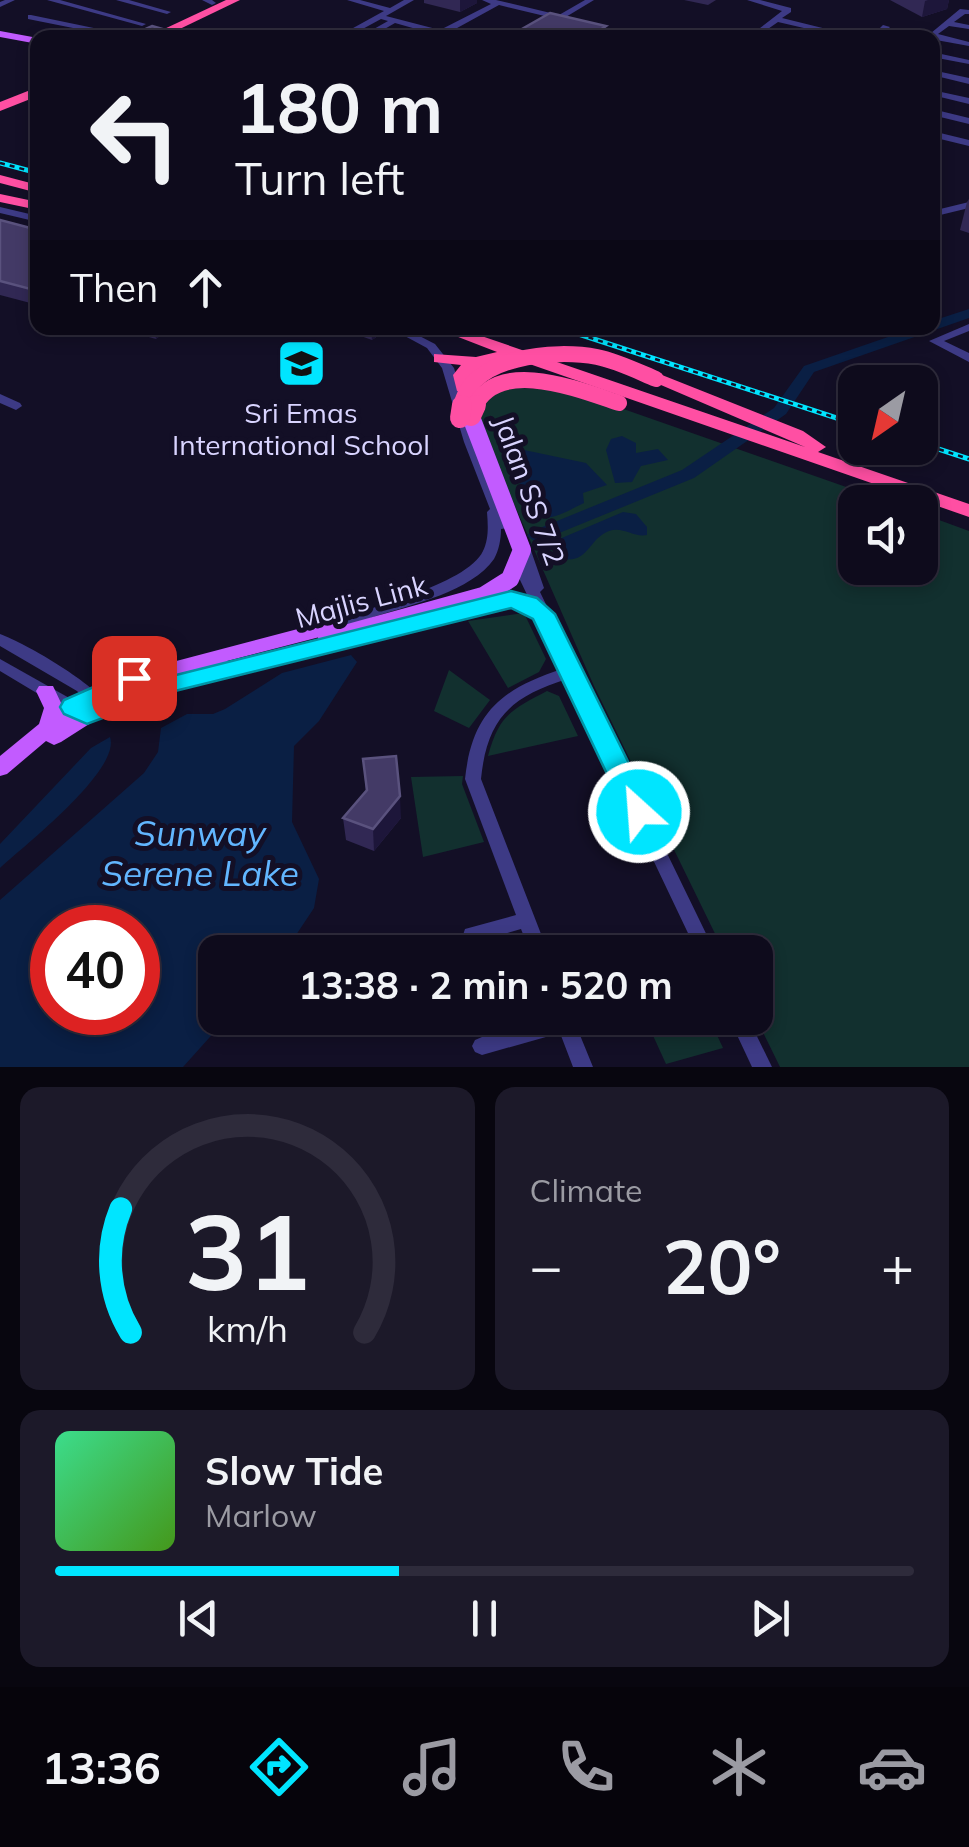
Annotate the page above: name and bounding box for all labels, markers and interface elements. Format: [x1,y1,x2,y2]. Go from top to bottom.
text: 180 m [235,63,443,151]
icon: left [70,70,200,200]
text: Turn left [235,150,404,206]
icon: ahead [178,260,233,315]
text: Then [70,264,158,312]
school or university icon: Sri Emas International School [275,338,327,390]
north arrow [838,365,938,465]
map controls [838,365,938,585]
place label: Sri Emas International School [172,395,430,462]
street label: Jalan SS 7/2 [487,410,573,570]
button: sound [838,485,938,585]
street label: Majlis Link [291,567,431,635]
pin [92,636,177,721]
icon: arrive [107,651,162,706]
position arrow [587,760,691,864]
water label: Sunway Serene Lake [101,811,299,895]
speed limit sign: 40 [30,905,160,1035]
text: 13:38 · 2 min · 520 m [298,961,673,1009]
text: Climate [530,1170,642,1210]
text: 31 [185,1185,310,1316]
text: 20° [663,1219,781,1313]
text: − [530,1231,563,1300]
text: + [881,1231,914,1300]
text: km/h [207,1306,288,1351]
text: Slow Tide [205,1447,383,1495]
text: Marlow [205,1495,317,1535]
icon: previous [171,1591,226,1646]
icon: pause [457,1591,512,1646]
icon: next [743,1591,798,1646]
icon: directions [244,1732,314,1802]
icon: music [397,1732,467,1802]
icon: phone [551,1732,621,1802]
icon: climate [704,1732,774,1802]
icon: car [857,1732,927,1802]
text: 13:36 [42,1739,161,1795]

